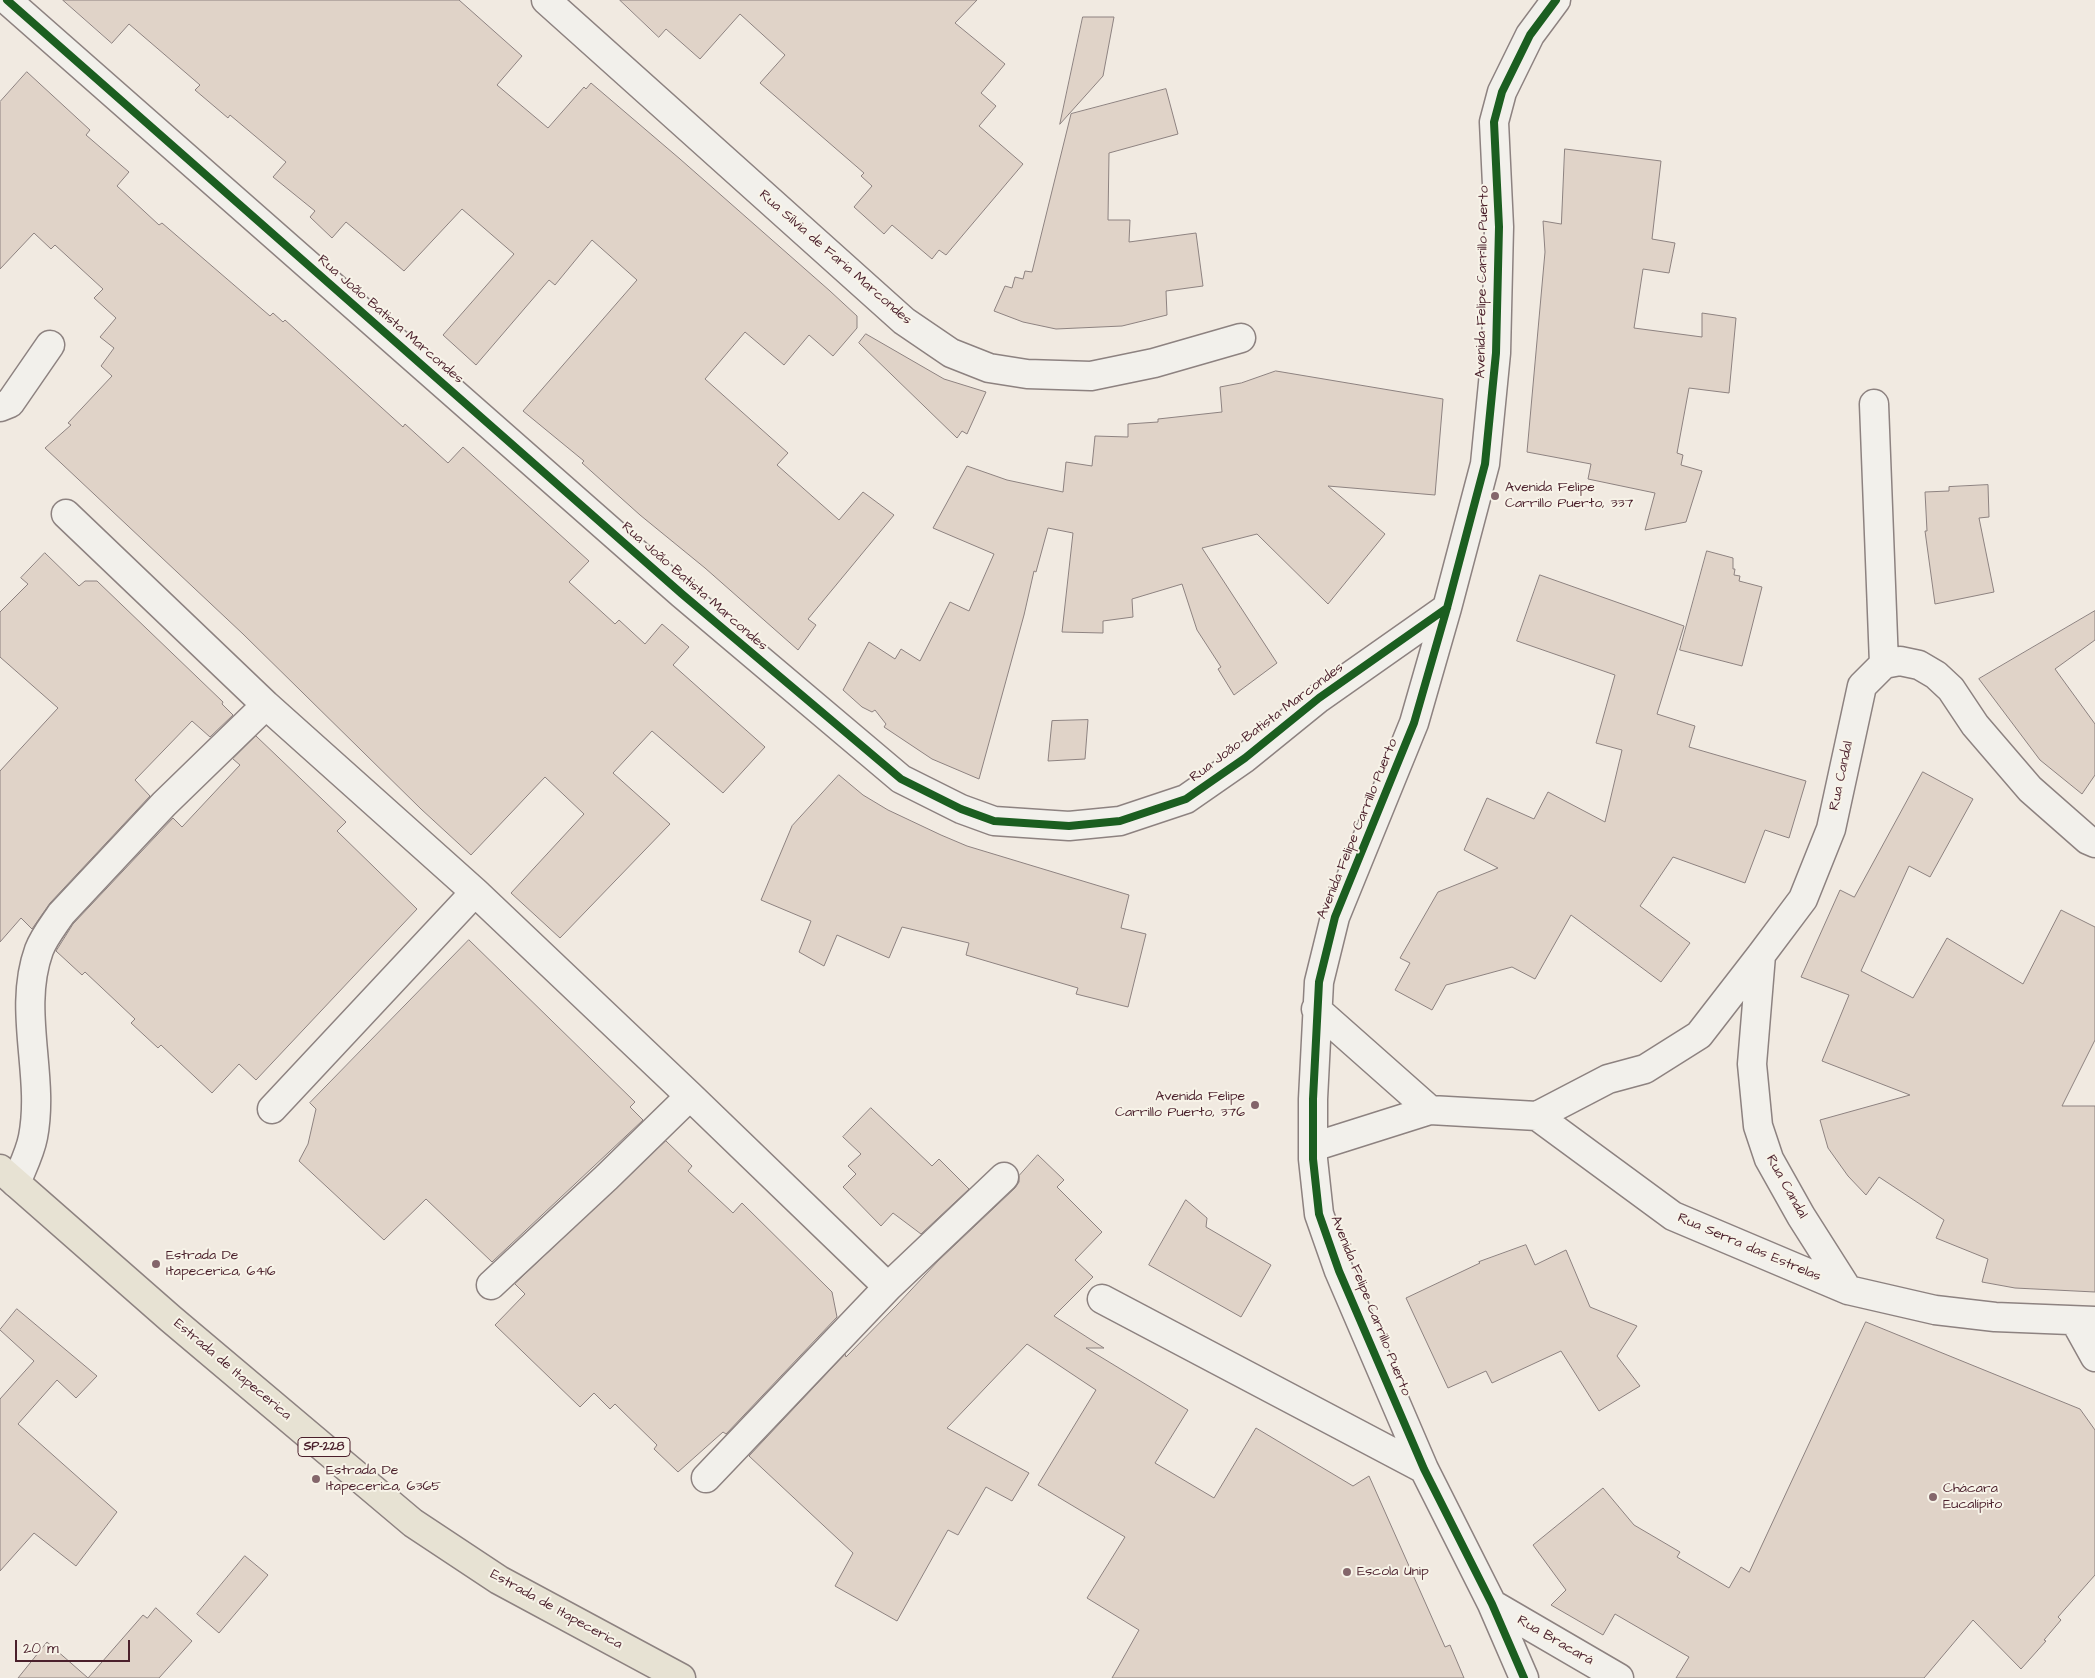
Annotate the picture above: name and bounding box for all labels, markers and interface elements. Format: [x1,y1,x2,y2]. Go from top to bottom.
street label: Avenida Felipe Carrillo Puerto [1473,185,1493,379]
street label: Rua Sílvia de Faria Marcondes [755,187,915,329]
street label: Rua João Batista Marcondes [314,252,466,388]
place label: Avenida Felipe Carrillo Puerto, 337 [1505,480,1633,512]
marker: Avenida Felipe Carrillo Puerto, 337 [1489,490,1501,502]
street label: Rua João Batista Marcondes [618,519,770,655]
street label: Rua João Batista Marcondes [1187,660,1347,786]
street label: Avenida Felipe Carrillo Puerto [1314,736,1402,922]
street label: Rua Candal [1826,740,1858,812]
place label: Avenida Felipe Carrillo Puerto, 376 [1115,1089,1245,1122]
marker: Avenida Felipe Carrillo Puerto, 376 [1249,1099,1261,1111]
street label: Rua Candal [1762,1152,1810,1222]
street label: Rua Serra das Estrelas [1675,1210,1823,1286]
street label: Avenida Felipe Carrillo Puerto [1326,1213,1414,1399]
place label: Estrada De Itapecerica, 6416 [166,1248,275,1280]
marker: Estrada De Itapecerica, 6416 [150,1258,162,1270]
street label: Estrada de Itapecerica [170,1316,294,1424]
road number: SP-228 [298,1438,350,1456]
place label: Estrada De Itapecerica, 6365 [326,1463,441,1495]
marker: Estrada De Itapecerica, 6365 [310,1473,322,1485]
place label: Chácara Eucalípito [1943,1481,2002,1514]
marker: Chácara Eucalípito [1927,1491,1939,1503]
place label: Escola Unip [1357,1564,1429,1580]
marker: Escola Unip [1341,1566,1353,1578]
street label: Estrada de Itapecerica [487,1567,625,1653]
street label: Rua Bracará [1514,1612,1596,1670]
scale bar [18,1630,132,1662]
text: 20 m [23,1638,59,1659]

